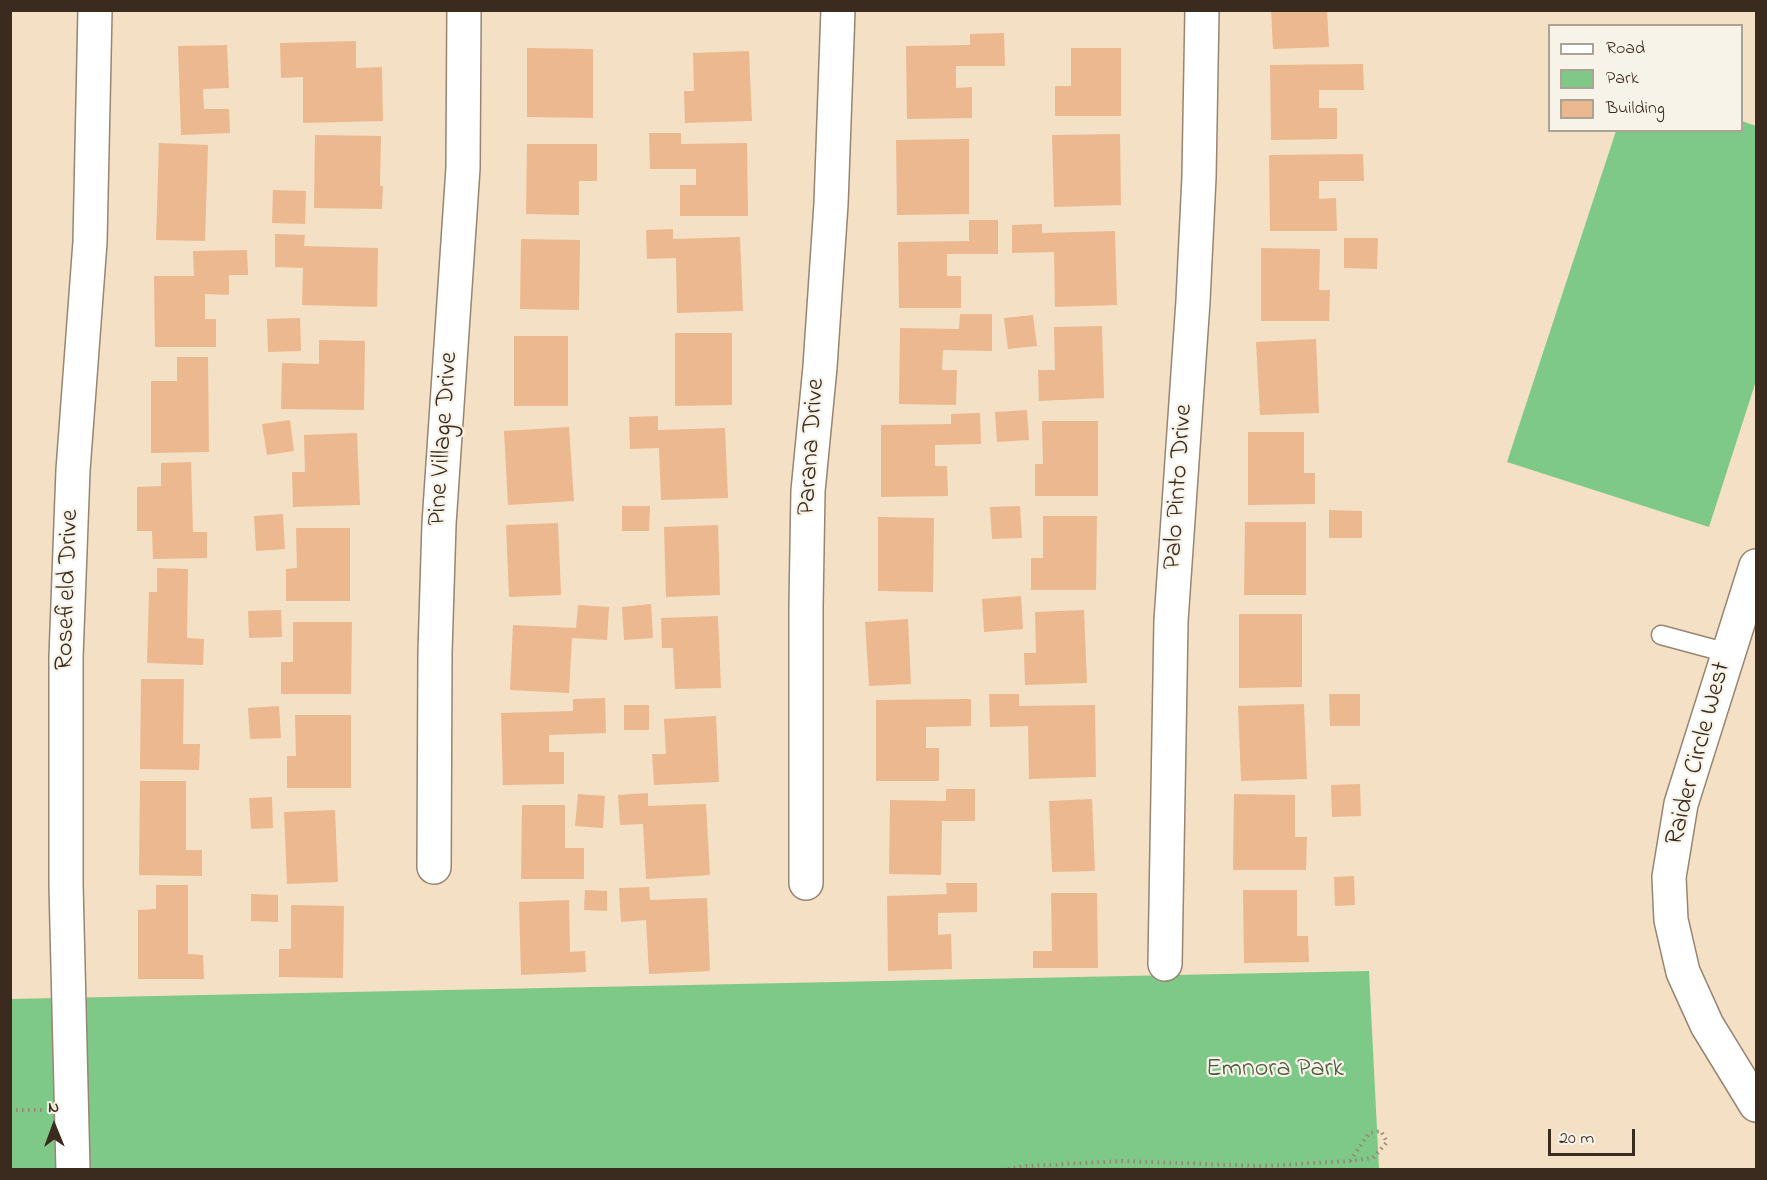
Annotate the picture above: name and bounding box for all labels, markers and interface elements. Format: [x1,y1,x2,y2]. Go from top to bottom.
legend [1548,24,1743,132]
text: Road [1606,36,1645,62]
text: Park [1606,66,1639,92]
text: Building [1606,96,1665,122]
street label: Pine Village Drive [423,351,467,527]
street label: Parana Drive [793,377,833,517]
street label: Palo Pinto Drive [1159,403,1201,571]
street label: Rosefield Drive [51,509,87,671]
street label: Raider Circle West [1661,659,1739,849]
park label: Emnora Park [1206,1055,1344,1087]
north arrow [24,1096,84,1156]
text: N [48,1096,59,1120]
scale bar [1551,1117,1638,1155]
text: 20 m [1559,1126,1594,1152]

